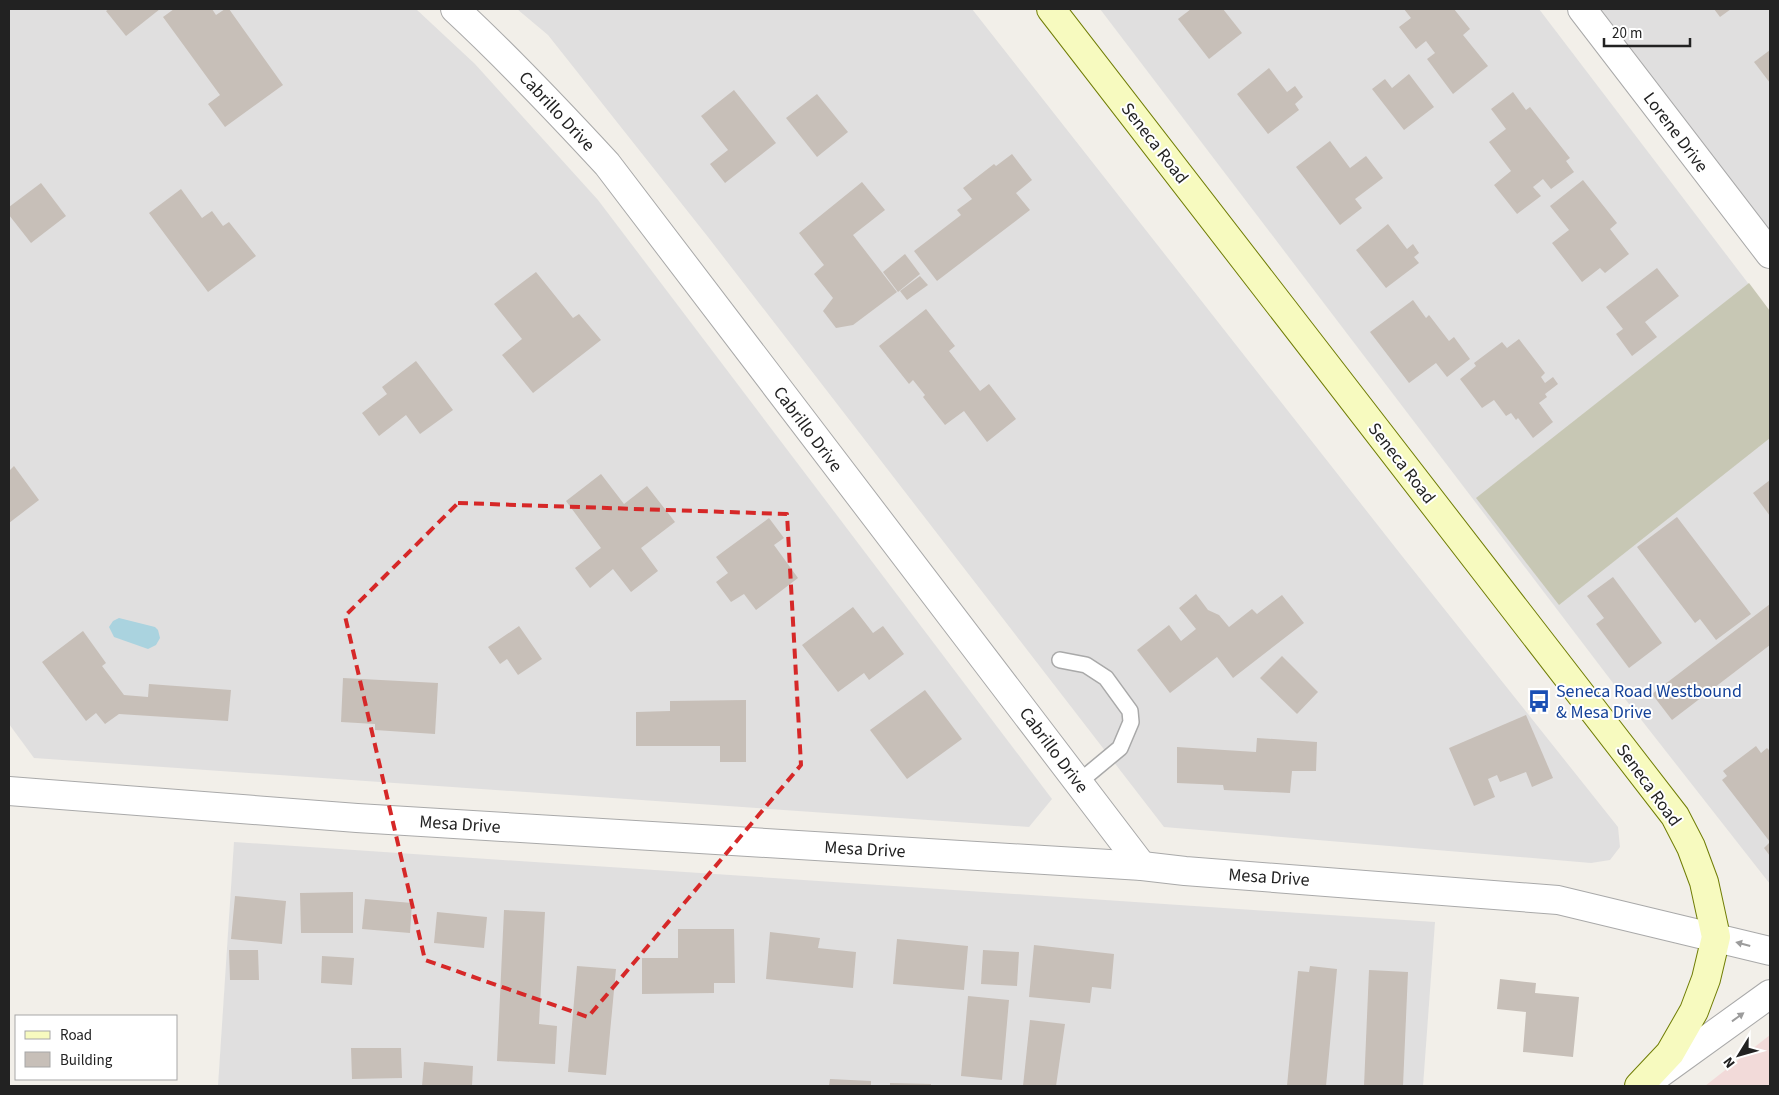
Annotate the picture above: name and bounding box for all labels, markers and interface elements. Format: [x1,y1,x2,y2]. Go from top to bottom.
scale bar [1604,15,1690,47]
text: 20 m [1612,23,1642,44]
street label: Cabrillo Drive [513,66,600,157]
street label: Lorene Drive [1637,87,1714,178]
street label: Seneca Road [1115,98,1194,189]
street label: Cabrillo Drive [767,381,848,477]
street label: Seneca Road [1362,418,1441,509]
place label: Seneca Road Westbound & Mesa Drive [1556,679,1742,725]
bus stop icon: Seneca Road Westbound & Mesa Drive [1526,688,1552,714]
street label: Cabrillo Drive [1013,702,1094,798]
street label: Seneca Road [1610,739,1687,832]
street label: Mesa Drive [419,809,501,840]
street label: Mesa Drive [824,835,906,864]
street label: Mesa Drive [1228,862,1310,893]
one-way arrow [1736,940,1751,948]
one-way arrow [1731,1012,1745,1022]
legend [15,1015,178,1080]
text: Road [60,1025,92,1046]
north arrow [1714,1030,1764,1080]
text: Building [60,1050,113,1071]
text: N [1719,1052,1740,1072]

